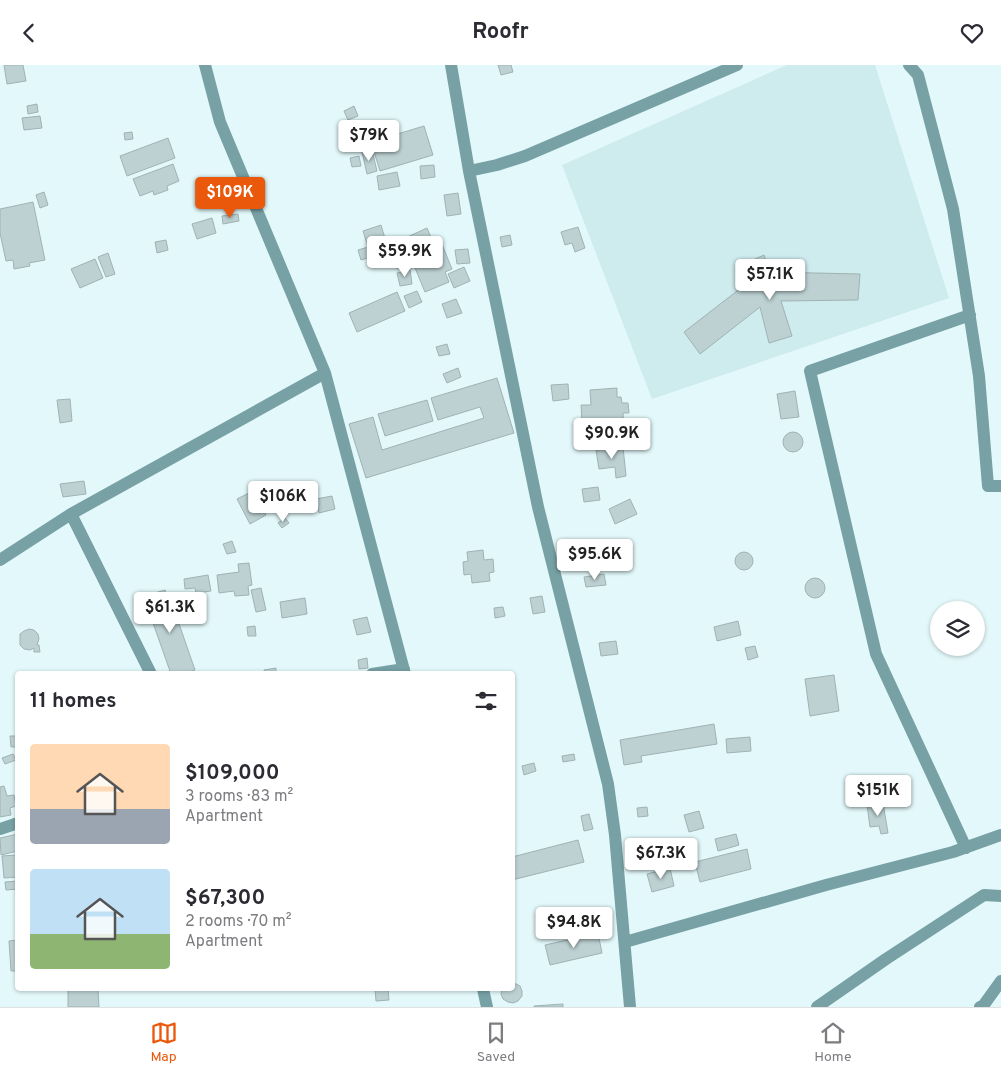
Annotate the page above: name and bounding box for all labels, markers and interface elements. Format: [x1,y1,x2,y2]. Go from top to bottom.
icon: back [15,19,43,47]
text: Roofr [472,19,529,46]
icon: heart [958,19,986,47]
pin: $79K [339,119,399,162]
text: $79K [349,126,389,146]
pin: $109K [195,177,265,219]
text: $109K [206,183,254,203]
pin: $59.9K [364,235,446,278]
text: $59.9K [378,242,432,262]
pin: $57.1K [729,259,811,301]
text: $57.1K [746,265,794,285]
pin: $90.9K [571,417,653,460]
text: $90.9K [584,424,640,444]
pin: $106K [248,481,318,523]
text: $106K [259,487,307,507]
pin: $95.6K [554,539,636,581]
text: $95.6K [568,545,622,565]
pin: $61.3K [129,591,211,634]
text: $61.3K [145,598,195,618]
map controls [930,601,985,656]
button: layers [930,601,985,656]
icon: filters [472,687,500,715]
text: 11 homes [30,688,117,715]
text: $109,000 [185,760,280,787]
icon: home [70,764,130,824]
pin: $151K [843,775,913,817]
text: $151K [856,781,900,801]
text: 3 rooms · 83 m² [185,787,293,807]
text: Apartment [185,807,263,827]
pin: $67.3K [620,837,702,880]
text: $67.3K [636,844,686,864]
text: $67,300 [185,885,265,912]
icon: home [70,889,130,949]
pin: $94.8K [533,907,615,949]
text: 2 rooms · 70 m² [185,912,292,932]
text: $94.8K [547,913,601,933]
text: Apartment [185,932,263,952]
tab: Map [150,1019,178,1066]
tab: Saved [477,1019,515,1066]
tab: Home [814,1019,851,1066]

